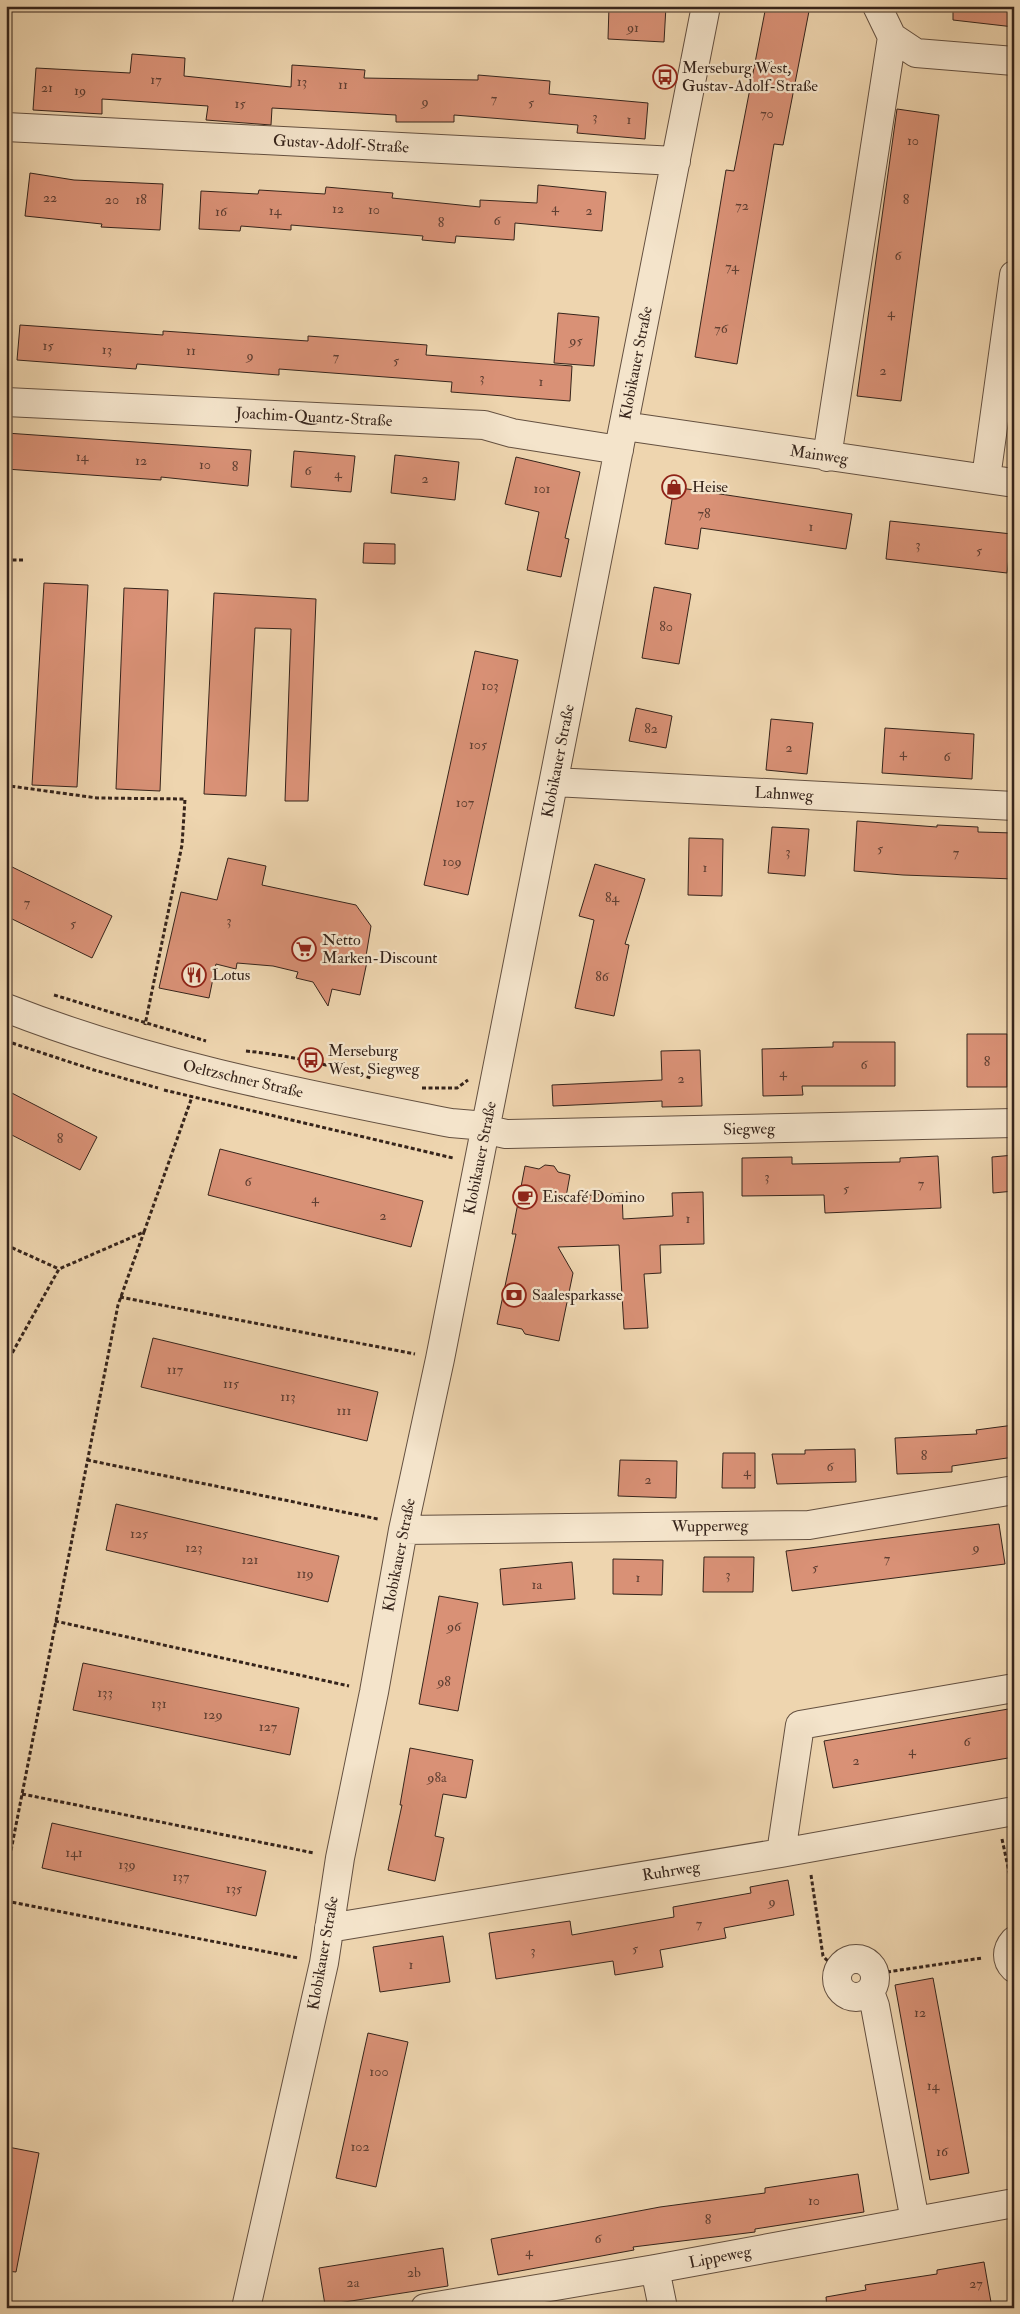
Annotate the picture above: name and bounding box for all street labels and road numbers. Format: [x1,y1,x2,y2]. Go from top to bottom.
street label: Gustav-Adolf-Straße [273,130,410,158]
street label: Klobikauer Straße [615,304,657,421]
street label: Joachim-Quantz-Straße [234,403,393,432]
street label: Mainweg [789,441,851,469]
street label: Klobikauer Straße [537,702,579,819]
street label: Lahnweg [754,782,815,806]
street label: Oeltzschner Straße [181,1055,306,1103]
street label: Klobikauer Straße [459,1099,501,1216]
street label: Siegweg [723,1119,776,1139]
street label: Klobikauer Straße [378,1496,420,1613]
street label: Wupperweg [671,1515,750,1538]
street label: Ruhrweg [641,1856,702,1885]
street label: Klobikauer Straße [303,1894,343,2012]
street label: Lippeweg [687,2241,754,2274]

